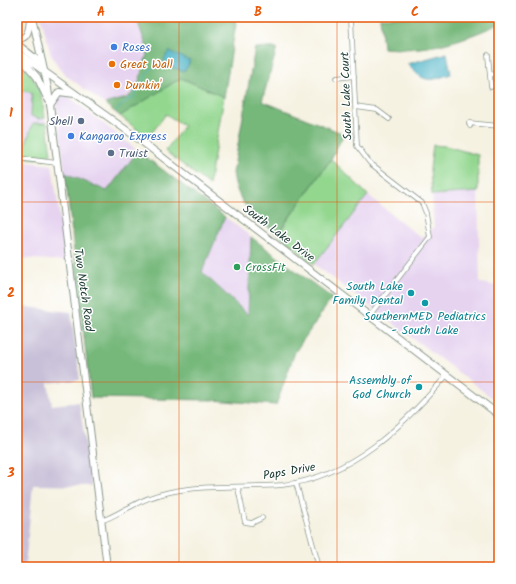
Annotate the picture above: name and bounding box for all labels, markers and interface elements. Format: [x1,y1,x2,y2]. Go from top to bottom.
text: A [97,2,105,23]
text: B [254,2,262,23]
text: C [411,2,419,23]
place label: Roses [122,38,150,57]
marker: Roses [109,42,119,52]
street label: South Lake Court [335,51,358,141]
place label: Great Wall [120,55,173,74]
marker: Great Wall [107,59,117,69]
place label: Dunkin' [125,76,162,95]
marker: Dunkin' [112,80,122,90]
text: 1 [9,103,13,124]
place label: Shell [49,112,73,131]
marker: Shell [76,116,86,126]
place label: Kangaroo Express [79,127,167,146]
marker: Kangaroo Express [66,131,76,141]
place label: Truist [119,144,148,163]
marker: Truist [106,148,116,158]
street label: South Lake Drive [238,200,319,267]
street label: Two Notch Road [68,247,99,334]
place label: CrossFit [245,258,286,277]
marker: CrossFit [232,262,242,272]
place label: South Lake Family Dental [333,277,404,310]
text: 2 [7,283,15,304]
marker: South Lake Family Dental [406,288,416,298]
marker: SouthernMED Pediatrics - South Lake [420,298,430,308]
place label: SouthernMED Pediatrics - South Lake [364,307,486,340]
place label: Assembly of God Church [349,371,412,404]
marker: Assembly of God Church [414,382,424,392]
street label: Paps Drive [261,457,317,485]
text: 3 [6,463,15,484]

